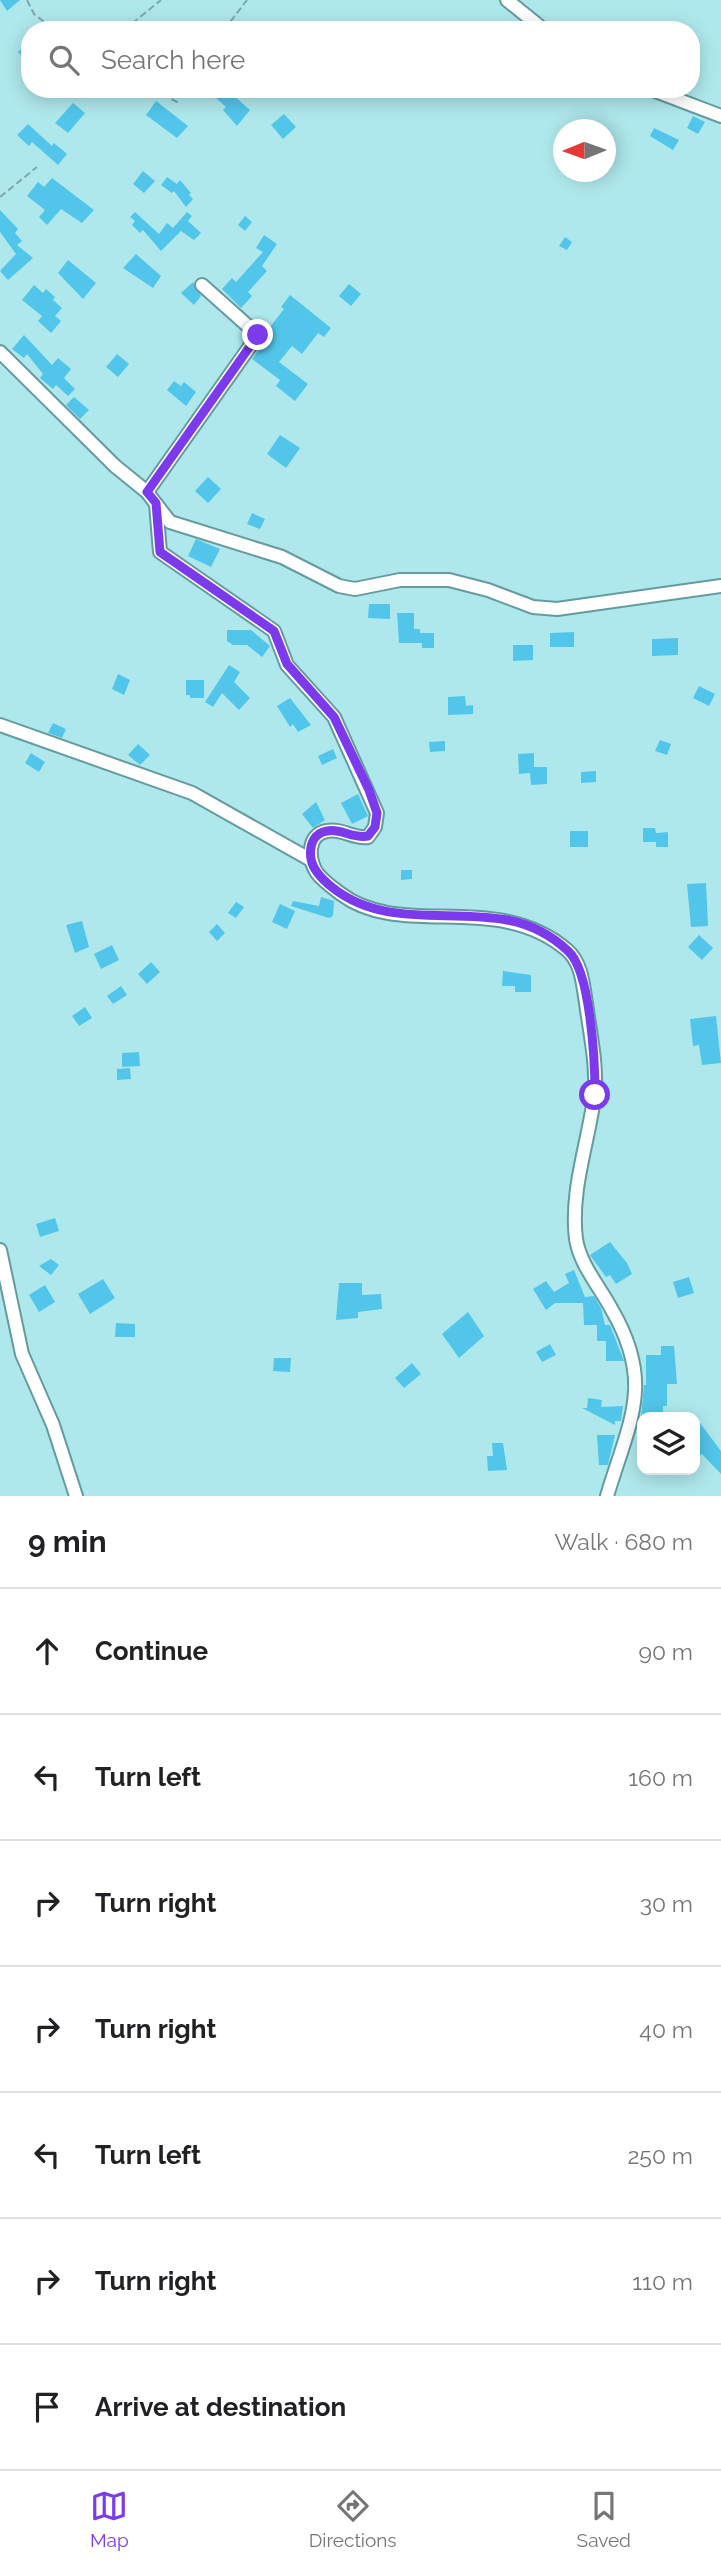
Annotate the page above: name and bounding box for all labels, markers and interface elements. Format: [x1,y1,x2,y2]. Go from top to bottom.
search box [21,21,700,98]
icon: search [45,41,83,79]
text: Search here [101,45,245,75]
north arrow [553,119,616,182]
route end [242,319,273,350]
route start [579,1079,610,1110]
map controls [637,1412,700,1475]
button: layers [637,1412,700,1475]
text: 9 min [28,1524,107,1559]
text: Walk · 680 m [555,1528,693,1555]
icon: ahead [28,1632,66,1670]
text: Continue [95,1636,208,1666]
text: 90 m [638,1638,693,1665]
icon: left [28,1758,66,1796]
text: Turn left [95,1762,201,1792]
text: 160 m [628,1764,693,1791]
icon: right [28,1884,66,1922]
text: Turn right [95,1888,216,1918]
text: 30 m [640,1890,693,1917]
icon: right [28,2010,66,2048]
text: Turn right [95,2014,216,2044]
text: 40 m [639,2016,693,2043]
icon: left [28,2136,66,2174]
text: Turn left [95,2140,201,2170]
text: 250 m [627,2142,693,2169]
icon: right [28,2262,66,2300]
text: Turn right [95,2266,216,2296]
text: 110 m [632,2268,693,2295]
icon: arrive [28,2388,66,2426]
text: Arrive at destination [95,2392,346,2422]
tab: Map [90,2487,129,2551]
tab: Directions [309,2487,397,2551]
tab: Saved [577,2487,631,2551]

